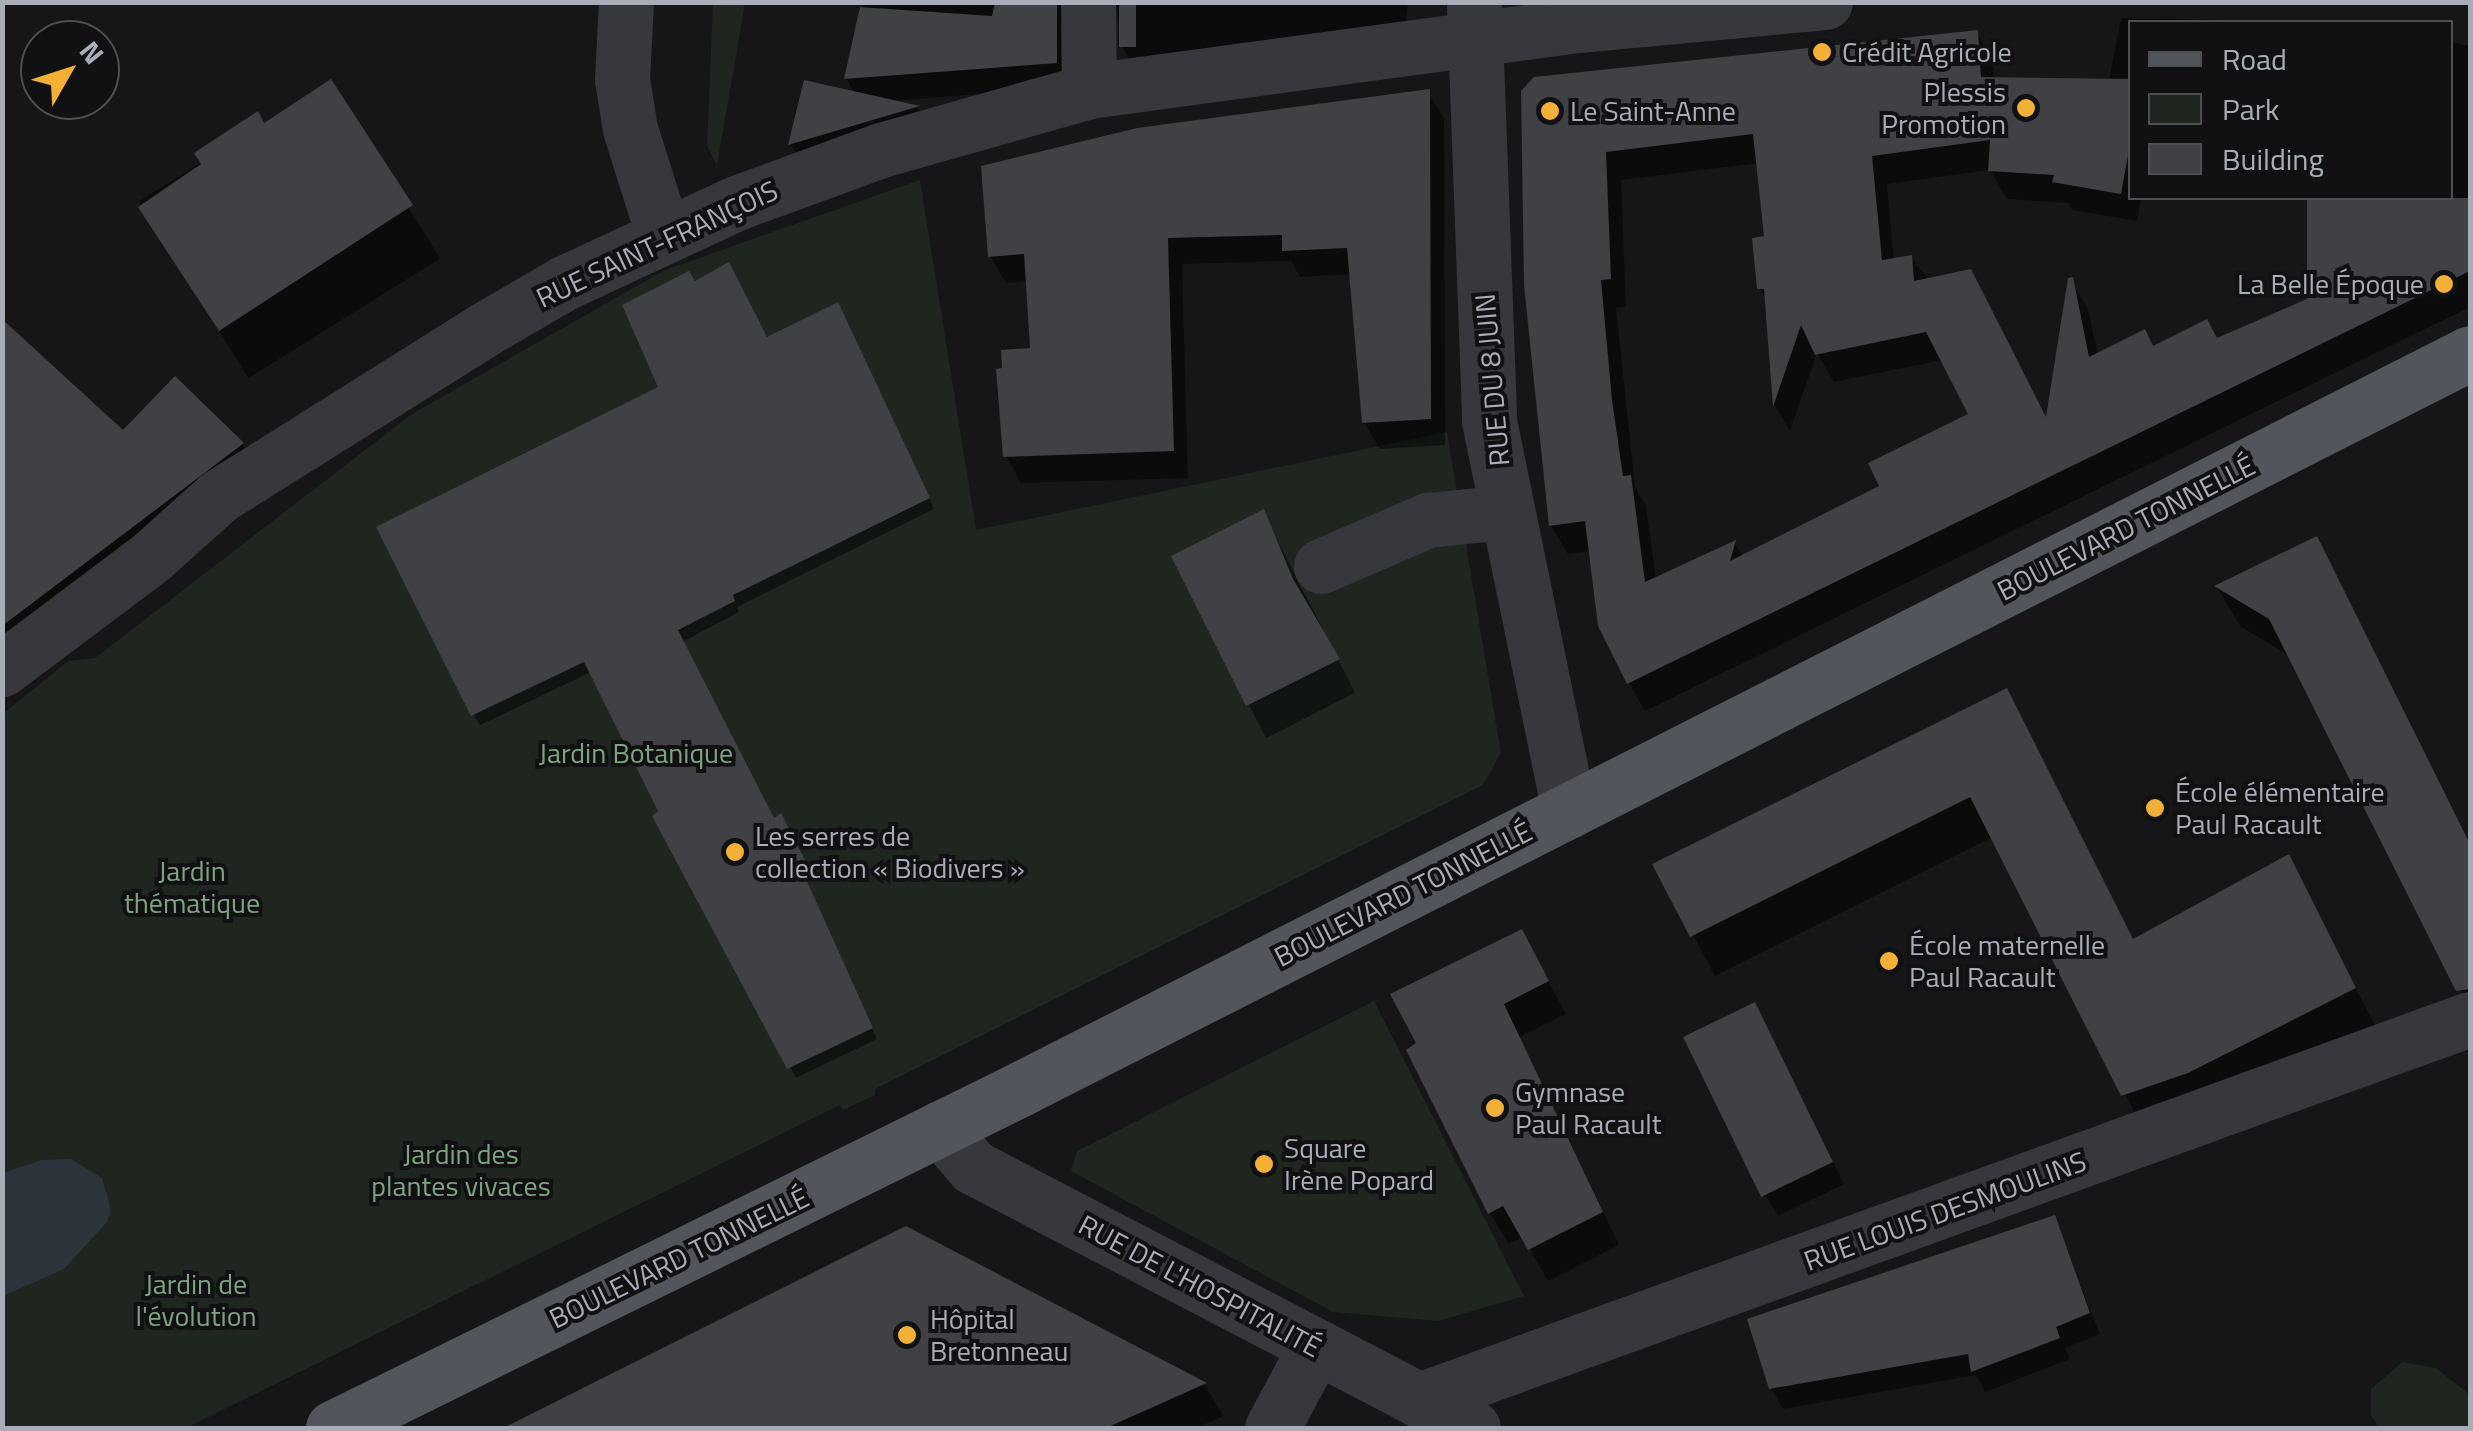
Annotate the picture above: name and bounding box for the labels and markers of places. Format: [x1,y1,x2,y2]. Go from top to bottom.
place label: Crédit Agricole [1842,35,2012,69]
marker: Crédit Agricole [1811,41,1833,63]
place label: Plessis Promotion [1881,75,2006,141]
place label: Le Saint-Anne [1570,94,1736,128]
marker: Plessis Promotion [2015,97,2037,119]
marker: Le Saint-Anne [1539,100,1561,122]
place label: La Belle Époque [2237,267,2424,301]
marker: La Belle Époque [2433,273,2455,295]
place label: École élémentaire Paul Racault [2175,775,2385,841]
marker: École élémentaire Paul Racault [2144,797,2166,819]
place label: Les serres de collection « Biodivers » [755,819,1025,885]
marker: Les serres de collection « Biodivers » [724,841,746,863]
place label: École maternelle Paul Racault [1909,928,2105,994]
marker: École maternelle Paul Racault [1878,950,1900,972]
place label: Gymnase Paul Racault [1515,1075,1662,1141]
marker: Gymnase Paul Racault [1484,1097,1506,1119]
place label: Square Irène Popard [1284,1131,1434,1197]
marker: Square Irène Popard [1253,1153,1275,1175]
place label: Hôpital Bretonneau [930,1302,1068,1368]
marker: Hôpital Bretonneau [894,1322,920,1348]

